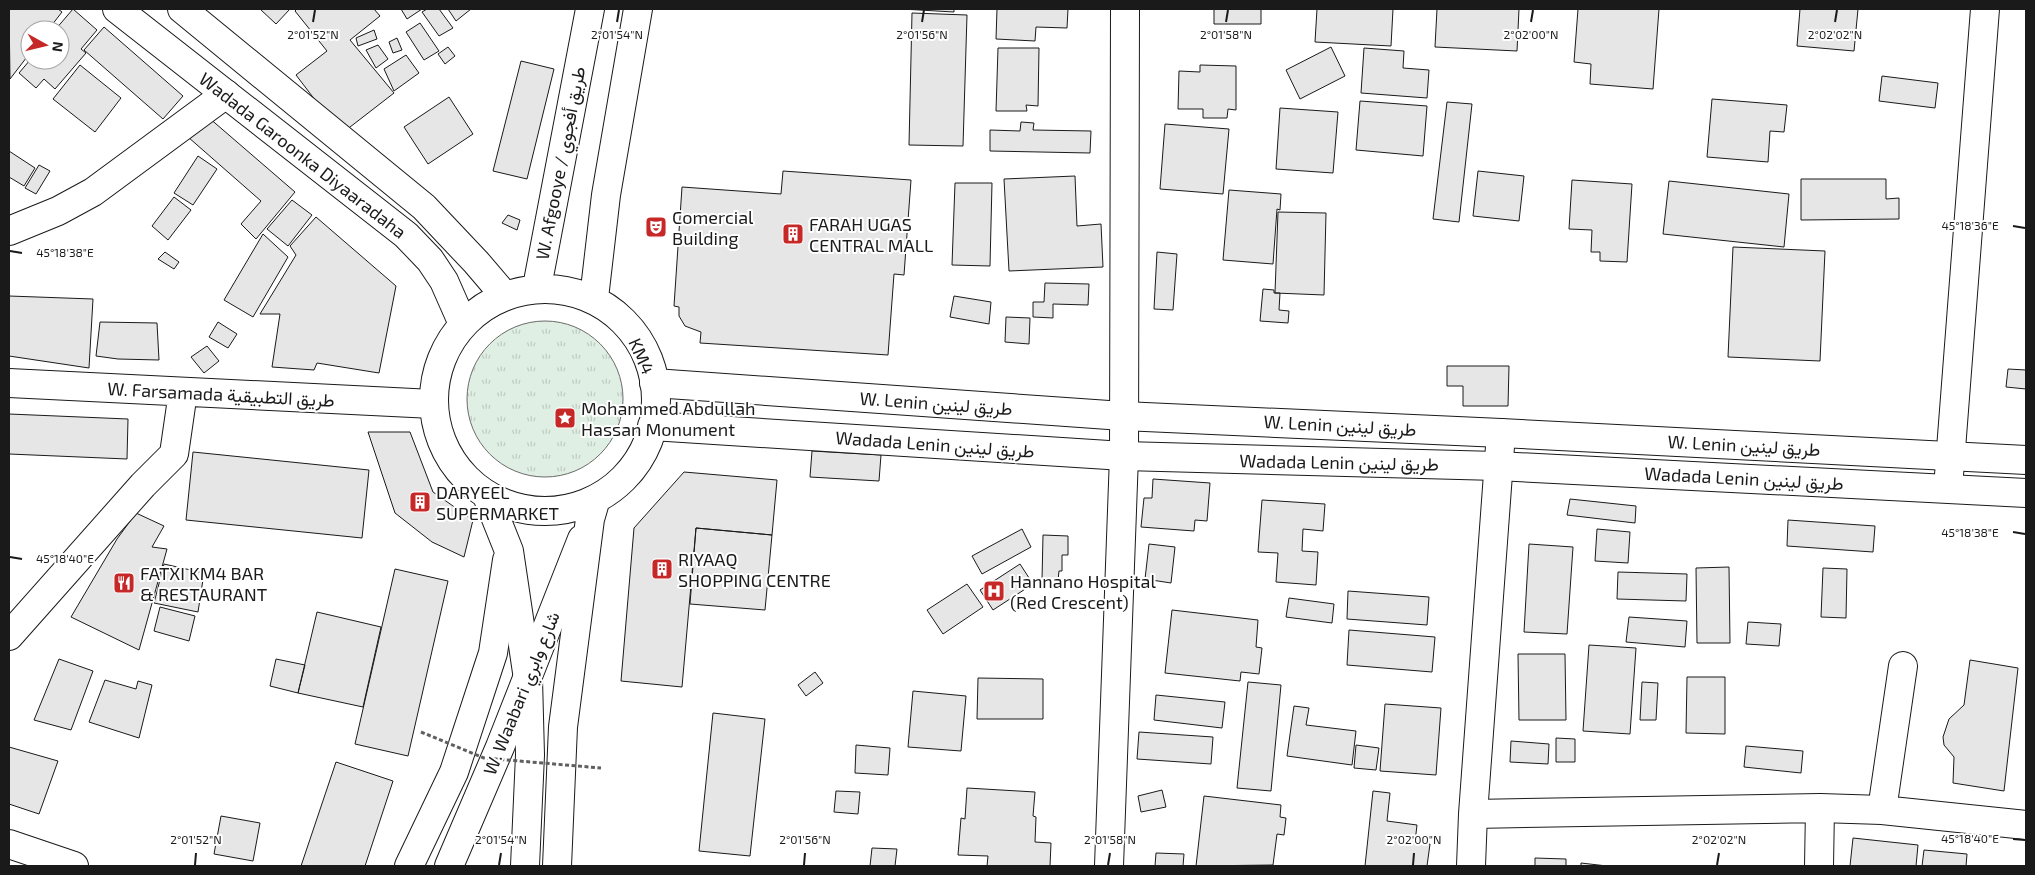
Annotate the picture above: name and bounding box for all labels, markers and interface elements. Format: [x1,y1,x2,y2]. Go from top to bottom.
north arrow [20,20,70,70]
text: 2°01'52"N [287,27,339,41]
text: 2°01'54"N [591,27,643,41]
text: 2°01'56"N [896,27,948,41]
text: 2°01'58"N [1200,27,1252,41]
text: 2°02'00"N [1504,27,1558,41]
text: 2°02'02"N [1808,27,1862,41]
text: N [49,41,67,53]
street label: W. Afgooye / طريق أفجوي [530,64,594,262]
street label: Wadada Garoonka Diyaaradaha [195,67,411,243]
place label: Comercial Building [672,206,754,249]
place label: FARAH UGAS CENTRAL MALL [809,213,933,256]
theatre icon: Comercial Building [644,215,668,239]
text: 45°18'36"E [1941,218,1999,232]
building icon: FARAH UGAS CENTRAL MALL [781,222,805,246]
text: 45°18'38"E [36,245,94,259]
street label: KM4 [624,334,660,378]
street label: W. Farsamada طريق التطبيقية [107,377,335,412]
street label: W. Lenin طريق لينين [859,387,1013,420]
place label: Mohammed Abdullah Hassan Monument [581,397,756,440]
place icon: Mohammed Abdullah Hassan Monument [553,406,577,430]
street label: W. Lenin طريق لينين [1263,410,1417,441]
street label: Wadada Lenin طريق لينين [835,426,1035,463]
street label: W. Lenin طريق لينين [1667,430,1821,461]
street label: Wadada Lenin طريق لينين [1239,449,1439,476]
street label: Wadada Lenin طريق لينين [1644,462,1844,495]
place label: DARYEEL SUPERMARKET [436,481,560,524]
building icon: DARYEEL SUPERMARKET [408,490,432,514]
text: 45°18'38"E [1941,525,1999,539]
place label: RIYAAQ SHOPPING CENTRE [678,548,831,591]
text: 45°18'40"E [36,551,94,565]
building icon: RIYAAQ SHOPPING CENTRE [650,557,674,581]
place label: FATXI KM4 BAR & RESTAURANT [140,562,268,605]
place label: Hannano Hospital (Red Crescent) [1010,570,1156,613]
restaurant icon: FATXI KM4 BAR & RESTAURANT [112,571,136,595]
hospital icon: Hannano Hospital (Red Crescent) [982,579,1006,603]
street label: W. Waabari شارع وابري [478,608,568,780]
text: 45°18'40"E [1941,831,1999,845]
text: 2°01'52"N [170,832,222,846]
text: 2°01'54"N [475,832,527,846]
text: 2°01'56"N [779,832,831,846]
text: 2°01'58"N [1084,832,1136,846]
text: 2°02'00"N [1387,832,1441,846]
text: 2°02'02"N [1692,832,1746,846]

